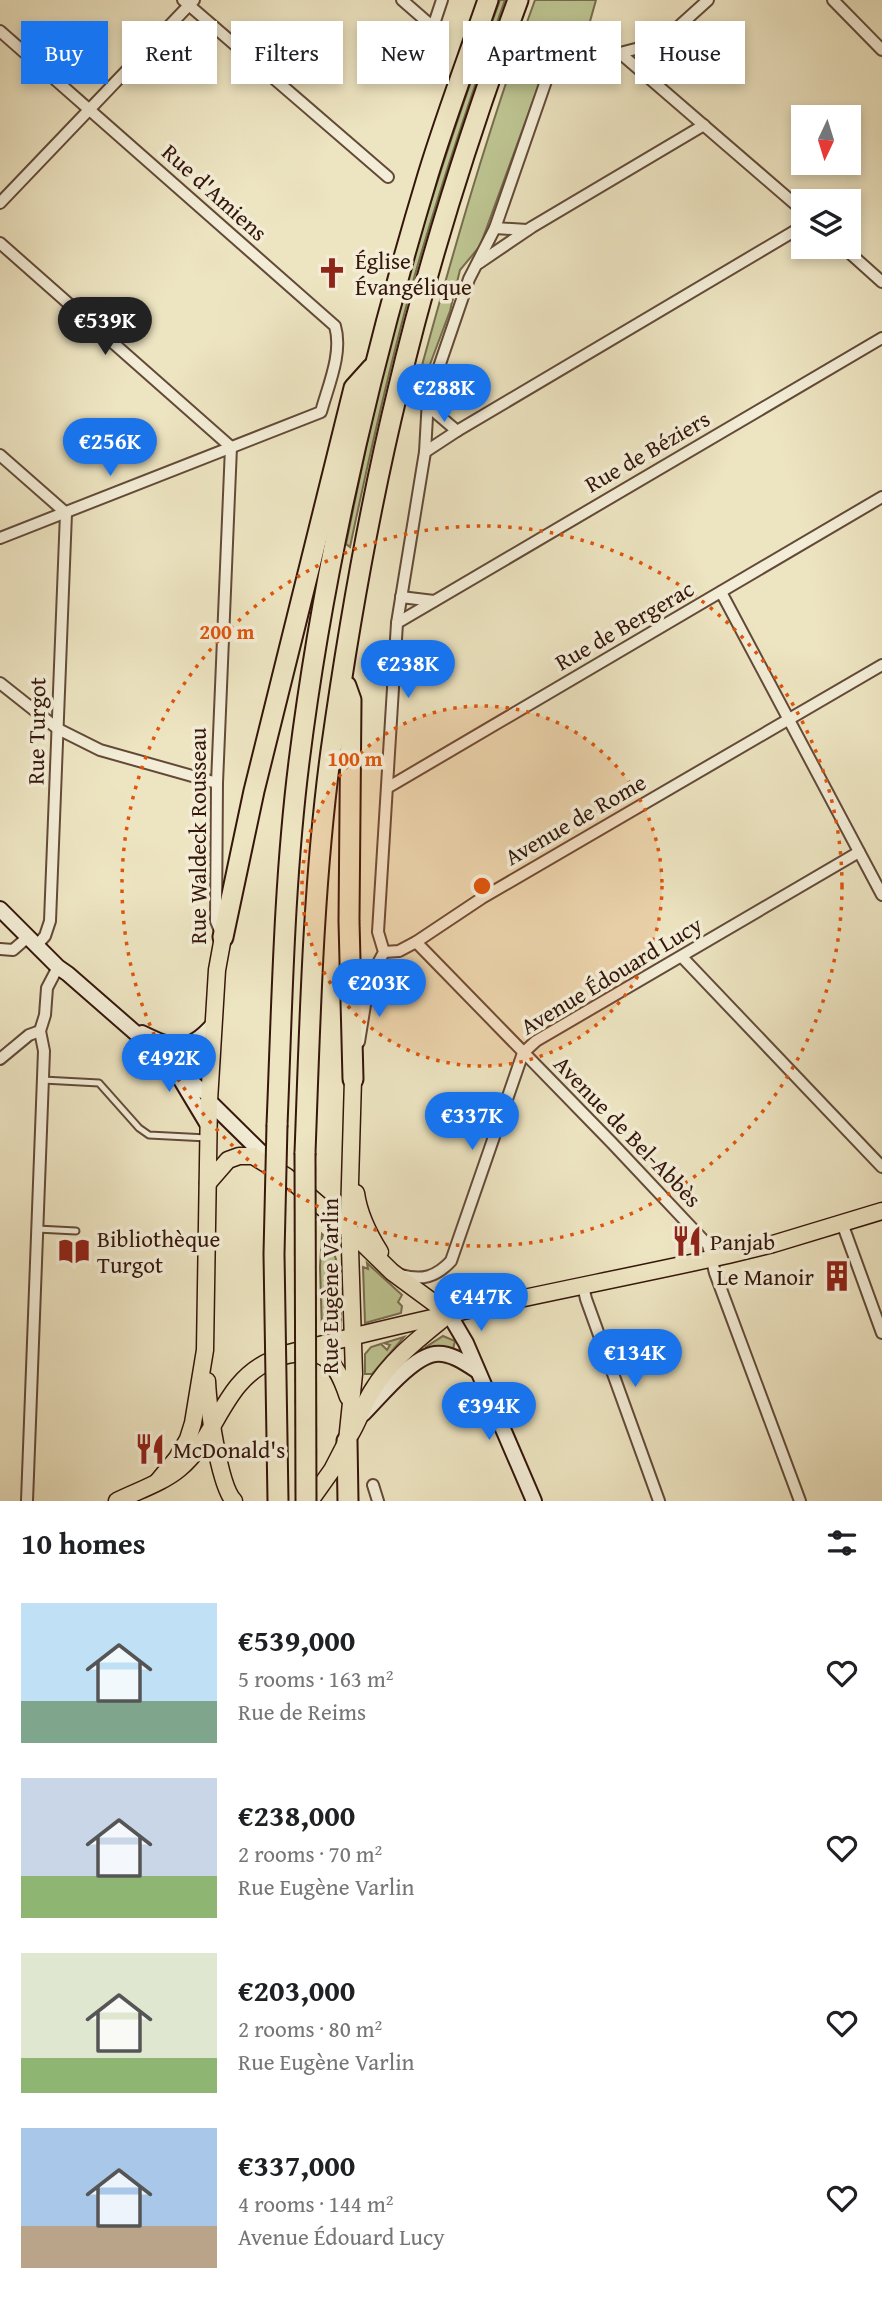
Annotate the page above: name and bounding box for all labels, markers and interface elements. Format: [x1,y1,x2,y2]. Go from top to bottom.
chip: Buy [21,21,108,84]
chip: Rent [122,21,217,84]
chip: Filters [231,21,343,84]
chip: New [357,21,449,84]
chip: Apartment [463,21,621,84]
chip: House [635,21,745,84]
north arrow [791,105,861,175]
map controls [791,105,861,259]
street label: Rue d'Amiens [155,136,275,248]
button: layers [791,189,861,259]
place label: Église Évangélique [355,244,472,303]
church icon: Église Évangélique [315,256,349,290]
pin: €539K [56,298,154,357]
text: €539K [74,303,136,336]
pin: €288K [395,364,493,424]
text: €288K [413,370,475,403]
street label: Rue de Béziers [578,402,716,500]
pin: €256K [61,419,159,478]
text: €256K [79,424,141,457]
street label: Rue de Bergerac [548,572,700,678]
text: 200 m [199,616,255,647]
pin: €238K [359,640,457,700]
text: €238K [377,646,439,679]
street label: Rue Turgot [19,677,53,785]
street label: Rue Waldeck Rousseau [181,727,214,944]
text: 100 m [327,743,383,774]
street label: Avenue de Rome [498,765,652,873]
centre of rings [470,874,494,898]
street label: Avenue Édouard Lucy [514,907,709,1042]
pin: €203K [330,960,428,1019]
text: €203K [348,965,410,998]
pin: €492K [120,1034,218,1094]
text: €492K [138,1040,200,1073]
street label: Avenue de Bel-Abbès [547,1048,709,1214]
pin: €337K [423,1092,521,1152]
text: €337K [441,1098,503,1131]
street label: Rue Eugène Varlin [313,1198,346,1374]
place label: Bibliothèque Turgot [97,1222,220,1281]
restaurant icon: Panjab [670,1224,704,1258]
place label: Panjab [710,1225,775,1258]
library icon: Bibliothèque Turgot [57,1234,91,1268]
building icon: Le Manoir [820,1259,854,1293]
place label: Le Manoir [717,1260,815,1293]
pin: €447K [432,1274,530,1333]
text: €447K [450,1279,512,1312]
pin: €134K [586,1330,684,1389]
text: €134K [604,1335,666,1368]
pin: €394K [440,1382,538,1442]
text: €394K [458,1388,520,1421]
restaurant icon: McDonald's [133,1432,167,1466]
place label: McDonald's [173,1433,285,1466]
text: 10 homes [21,1521,146,1565]
icon: filters [823,1524,861,1562]
text: €539,000 [238,1618,355,1662]
icon: home [77,1631,161,1715]
icon: heart [823,1654,861,1692]
text: 5 rooms · 163 m² [238,1662,393,1695]
text: Rue de Reims [238,1695,366,1728]
text: €238,000 [238,1793,355,1837]
icon: home [77,1806,161,1890]
icon: heart [823,1829,861,1867]
text: 2 rooms · 70 m² [238,1837,382,1870]
text: Rue Eugène Varlin [238,1870,415,1903]
text: €203,000 [238,1968,355,2012]
icon: home [77,1981,161,2065]
icon: heart [823,2004,861,2042]
text: 2 rooms · 80 m² [238,2012,382,2045]
text: Rue Eugène Varlin [238,2045,415,2078]
text: €337,000 [238,2143,355,2187]
icon: home [77,2156,161,2240]
icon: heart [823,2179,861,2217]
text: 4 rooms · 144 m² [238,2187,393,2220]
text: Avenue Édouard Lucy [238,2220,445,2253]

